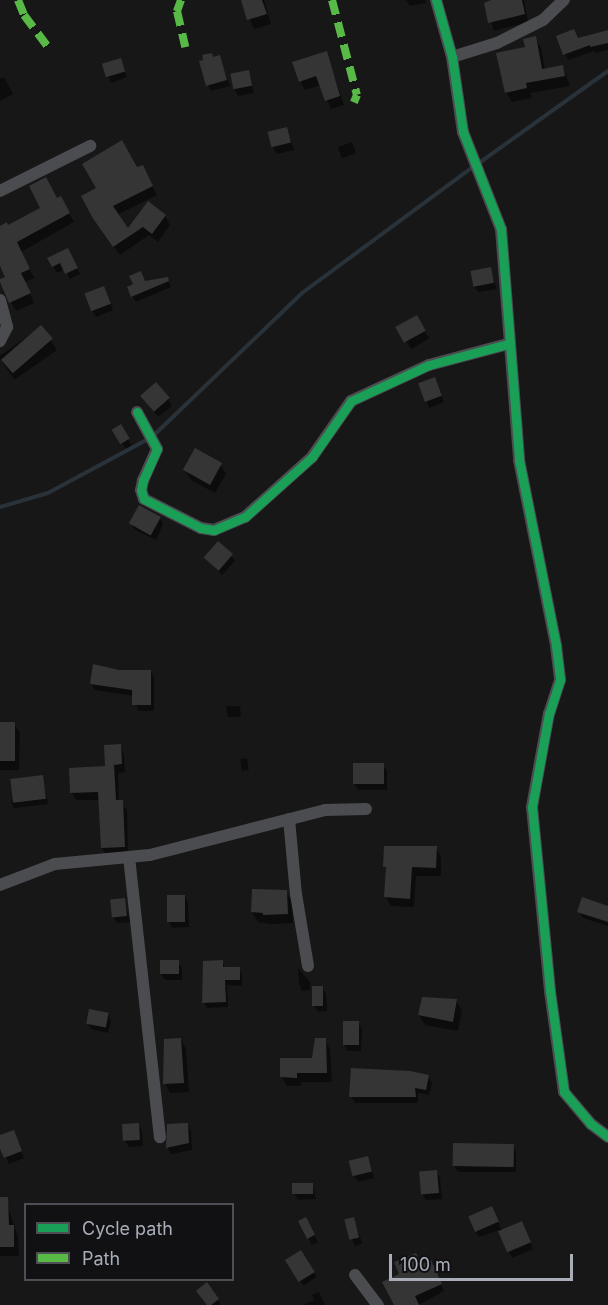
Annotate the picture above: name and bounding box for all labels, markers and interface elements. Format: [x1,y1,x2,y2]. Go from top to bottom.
legend [24,1203,234,1281]
text: Cycle path [82,1218,173,1239]
scale bar [392,1242,576,1280]
text: Path [82,1248,120,1269]
text: 100 m [400,1254,451,1275]

